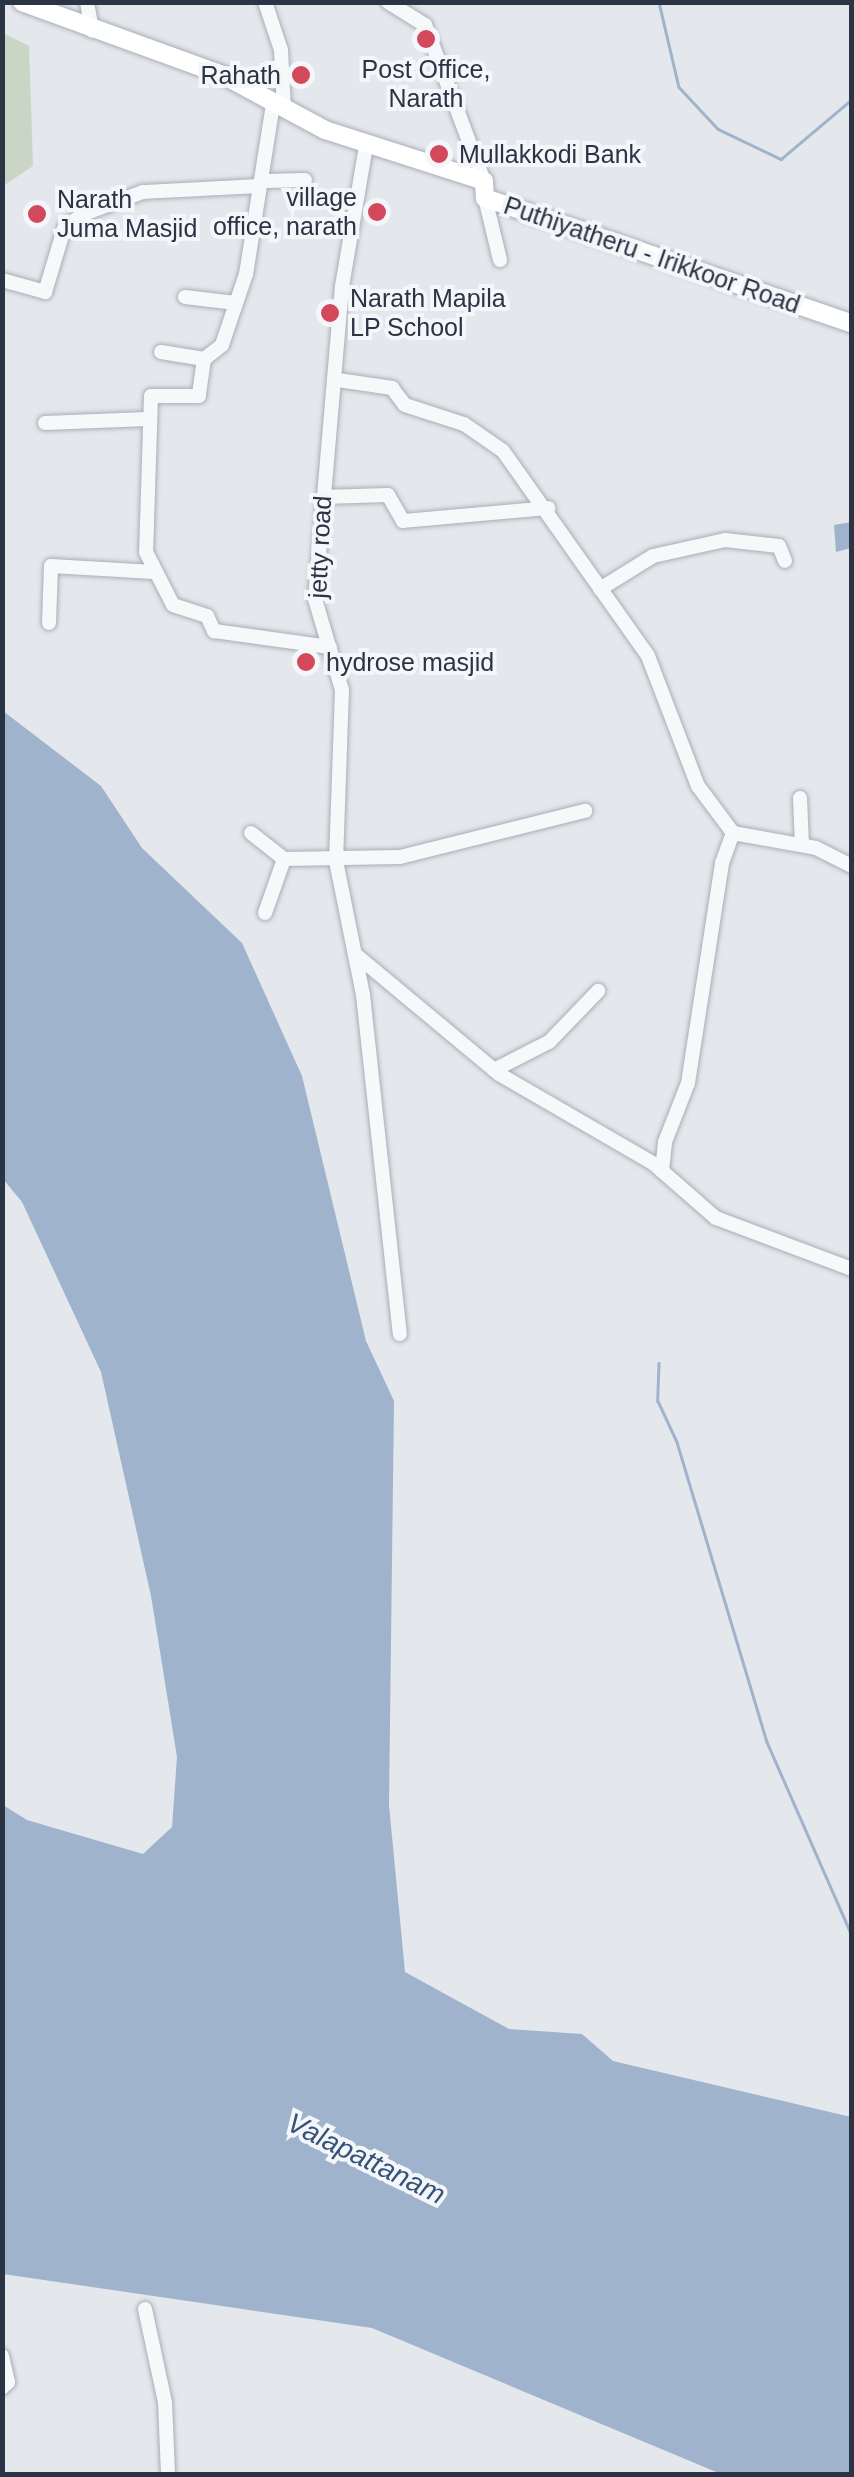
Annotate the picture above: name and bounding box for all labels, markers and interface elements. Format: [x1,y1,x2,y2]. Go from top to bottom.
marker: Post Office, Narath [415,28,437,50]
place label: Post Office, Narath [362,55,490,114]
place label: Rahath [200,60,281,90]
marker: Rahath [290,64,312,86]
place label: Mullakkodi Bank [459,139,641,169]
marker: Mullakkodi Bank [428,143,450,165]
place label: village office, narath [213,183,357,242]
place label: Narath Juma Masjid [57,185,197,244]
street label: Puthiyatheru - Irikkoor Road [500,190,804,320]
marker: village office, narath [366,201,388,223]
marker: Narath Juma Masjid [26,203,48,225]
place label: Narath Mapila LP School [350,284,506,343]
marker: Narath Mapila LP School [319,302,341,324]
street label: jetty road [302,495,338,599]
place label: hydrose masjid [326,647,494,677]
marker: hydrose masjid [295,651,317,673]
water label: Valapattanam [281,2106,451,2212]

